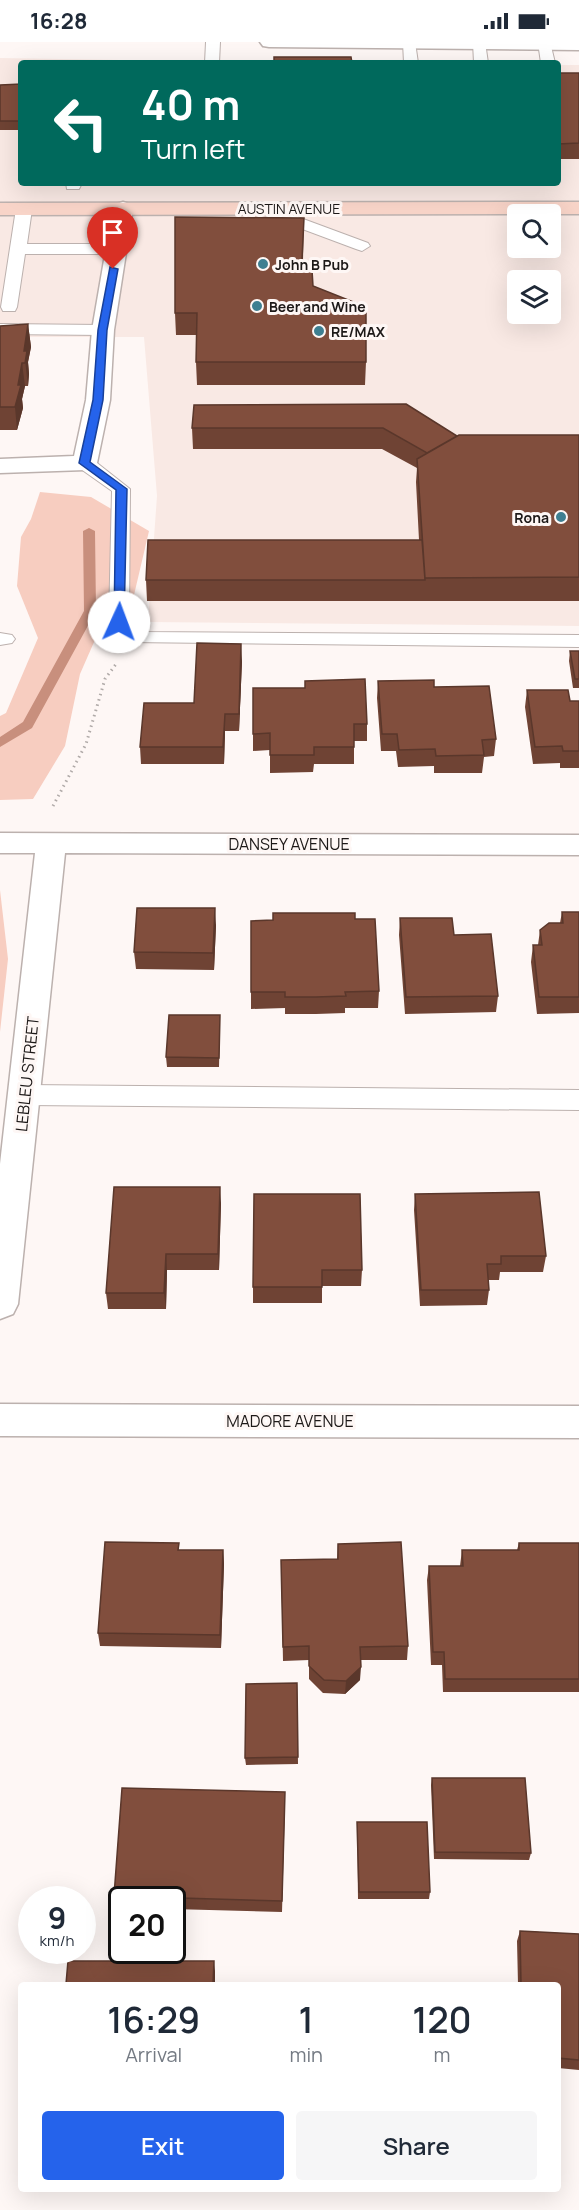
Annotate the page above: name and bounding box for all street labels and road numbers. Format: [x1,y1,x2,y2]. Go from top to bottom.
street label: AUSTIN AVENUE [238,199,340,218]
street label: DANSEY AVENUE [228,833,350,855]
street label: LEBLEU STREET [10,1015,44,1133]
street label: MADORE AVENUE [226,1410,354,1432]

